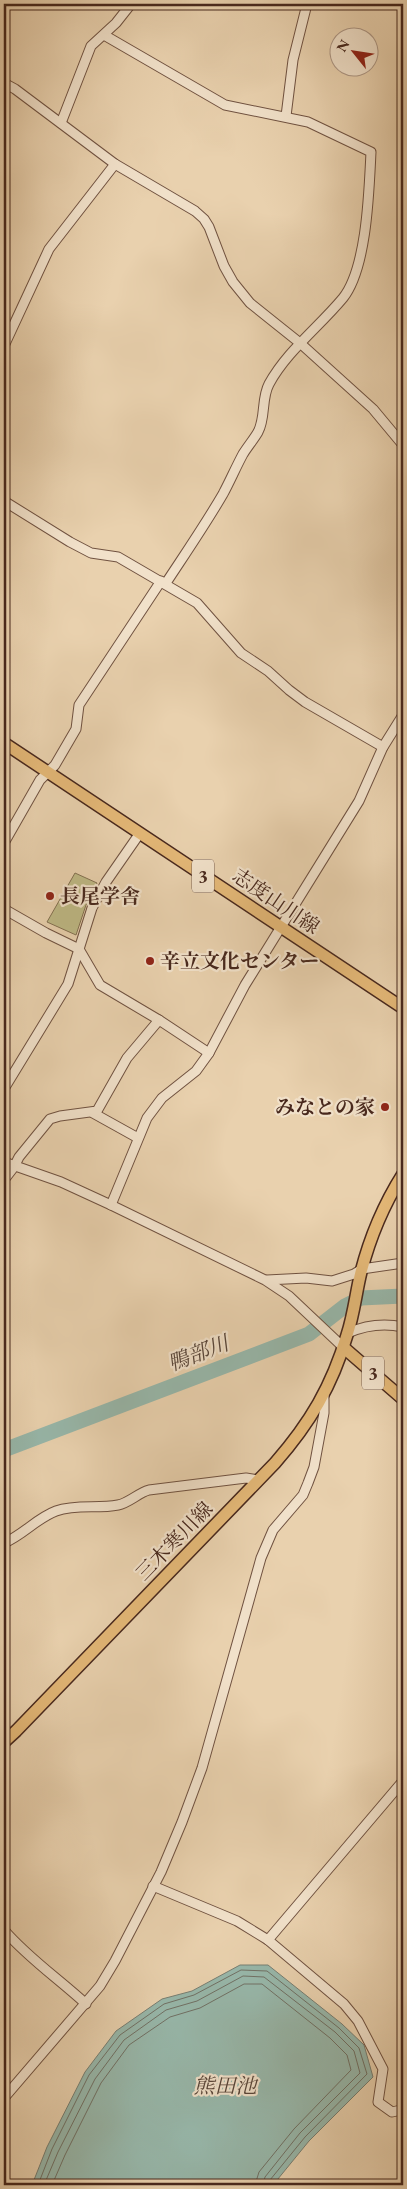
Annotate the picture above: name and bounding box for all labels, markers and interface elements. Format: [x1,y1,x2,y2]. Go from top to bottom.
north arrow [330,28,380,78]
text: N [332,36,354,55]
road number: 3 [192,859,214,892]
street label: 志度山川線 [227,862,325,940]
place label: 長尾学舎 [60,883,140,909]
marker: 長尾学舎 [44,890,56,902]
place label: 辛立文化センター [160,948,319,974]
marker: 辛立文化センター [144,955,156,967]
place label: みなとの家 [275,1094,375,1120]
marker: みなとの家 [379,1101,391,1113]
water label: 鴨部川 [164,1328,234,1377]
road number: 3 [362,1356,384,1390]
street label: 三木寒川線 [130,1496,218,1586]
water label: 熊田池 [194,2072,258,2099]

